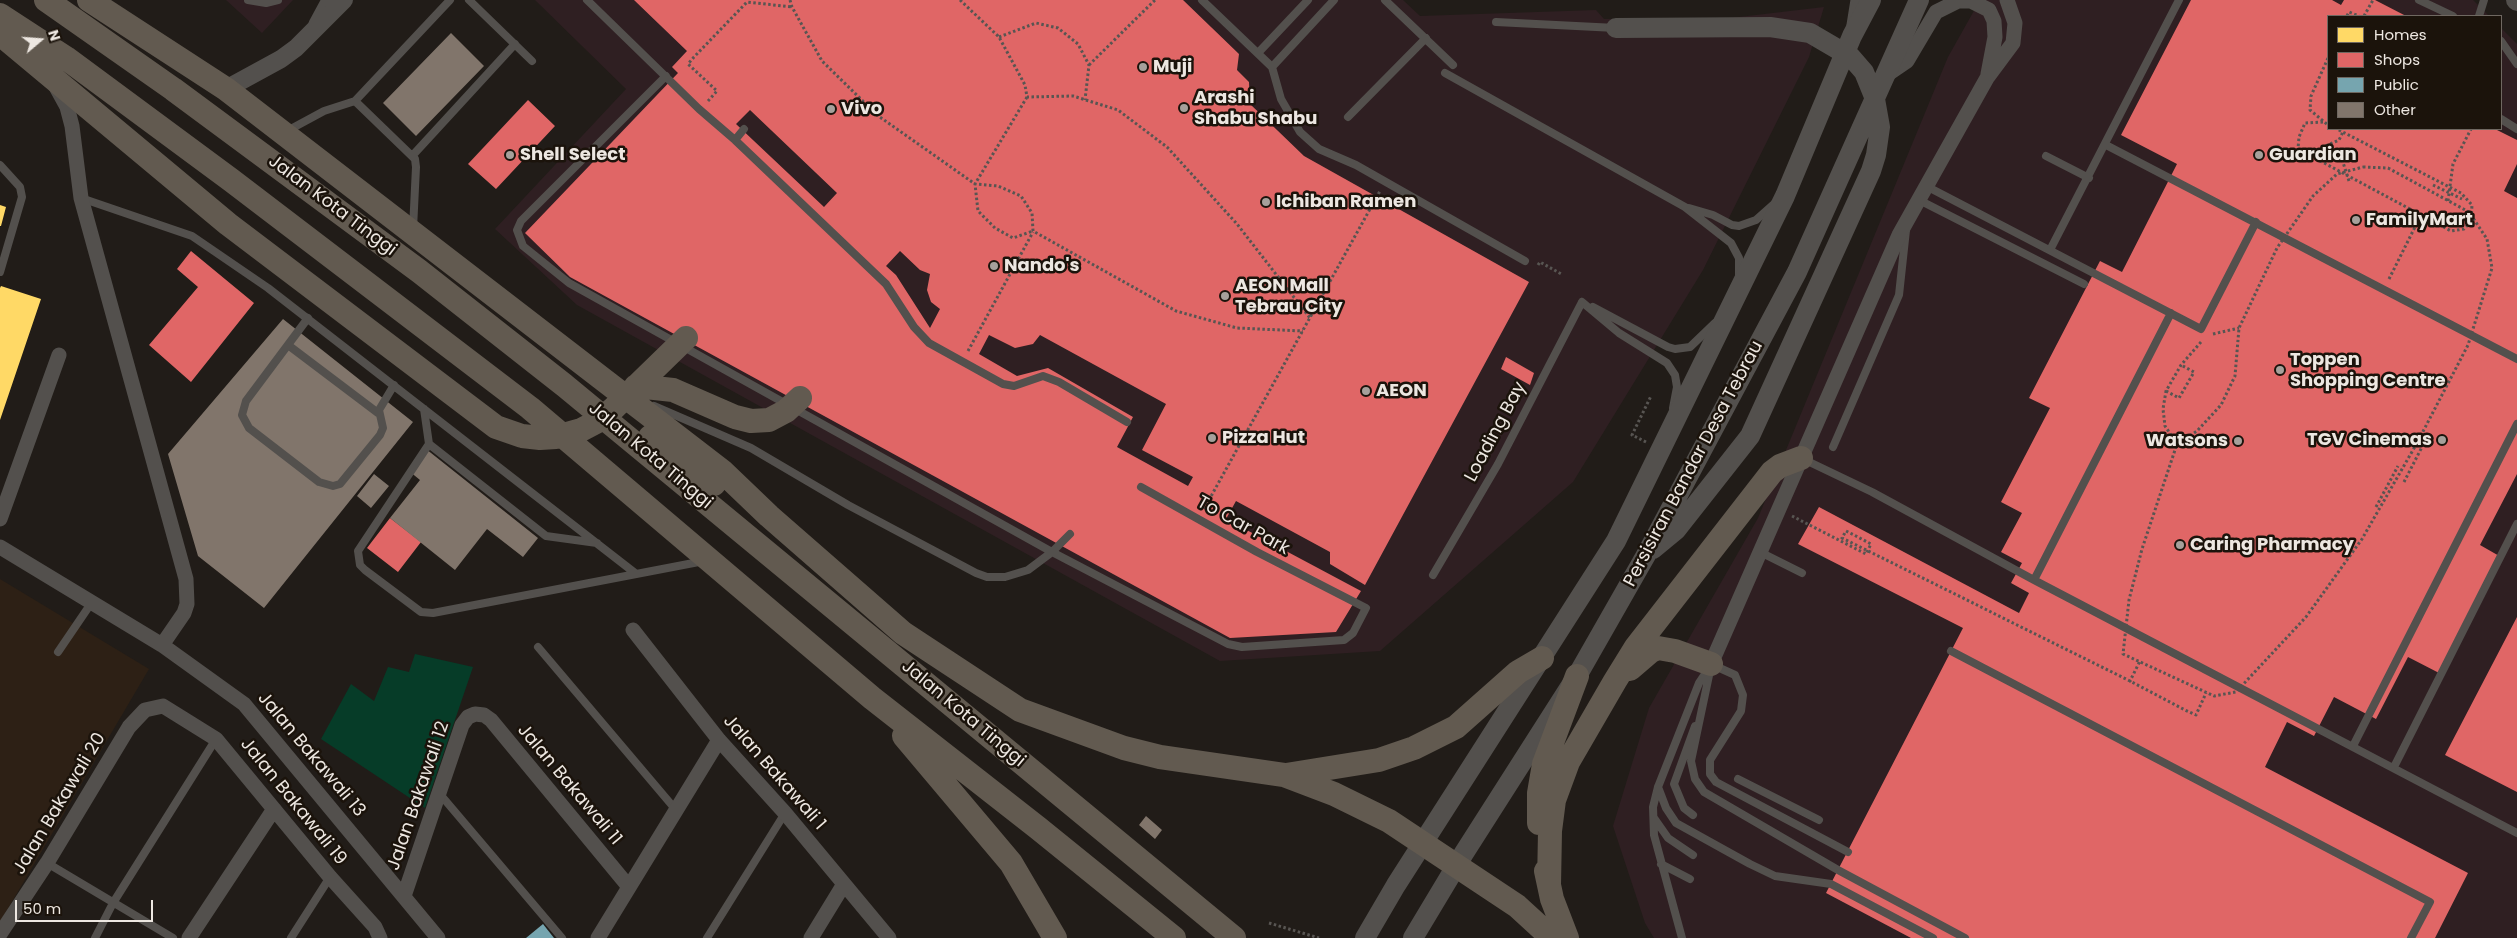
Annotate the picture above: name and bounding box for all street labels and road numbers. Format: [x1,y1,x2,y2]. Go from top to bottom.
street label: Jalan Kota Tinggi [264,151,400,261]
street label: Persisiran Bandar Desa Tebrau [1620,337,1768,591]
street label: Loading Bay [1461,378,1531,486]
street label: Jalan Kota Tinggi [584,398,716,514]
street label: To Car Park [1193,492,1293,560]
street label: Jalan Kota Tinggi [897,656,1029,772]
street label: Jalan Bakawali 13 [253,688,369,822]
street label: Jalan Bakawali 1 [718,711,830,835]
street label: Jalan Bakawali 12 [383,719,455,873]
street label: Jalan Bakawali 11 [512,720,626,850]
street label: Jalan Bakawali 20 [9,729,111,879]
street label: Jalan Bakawali 19 [235,734,351,870]

